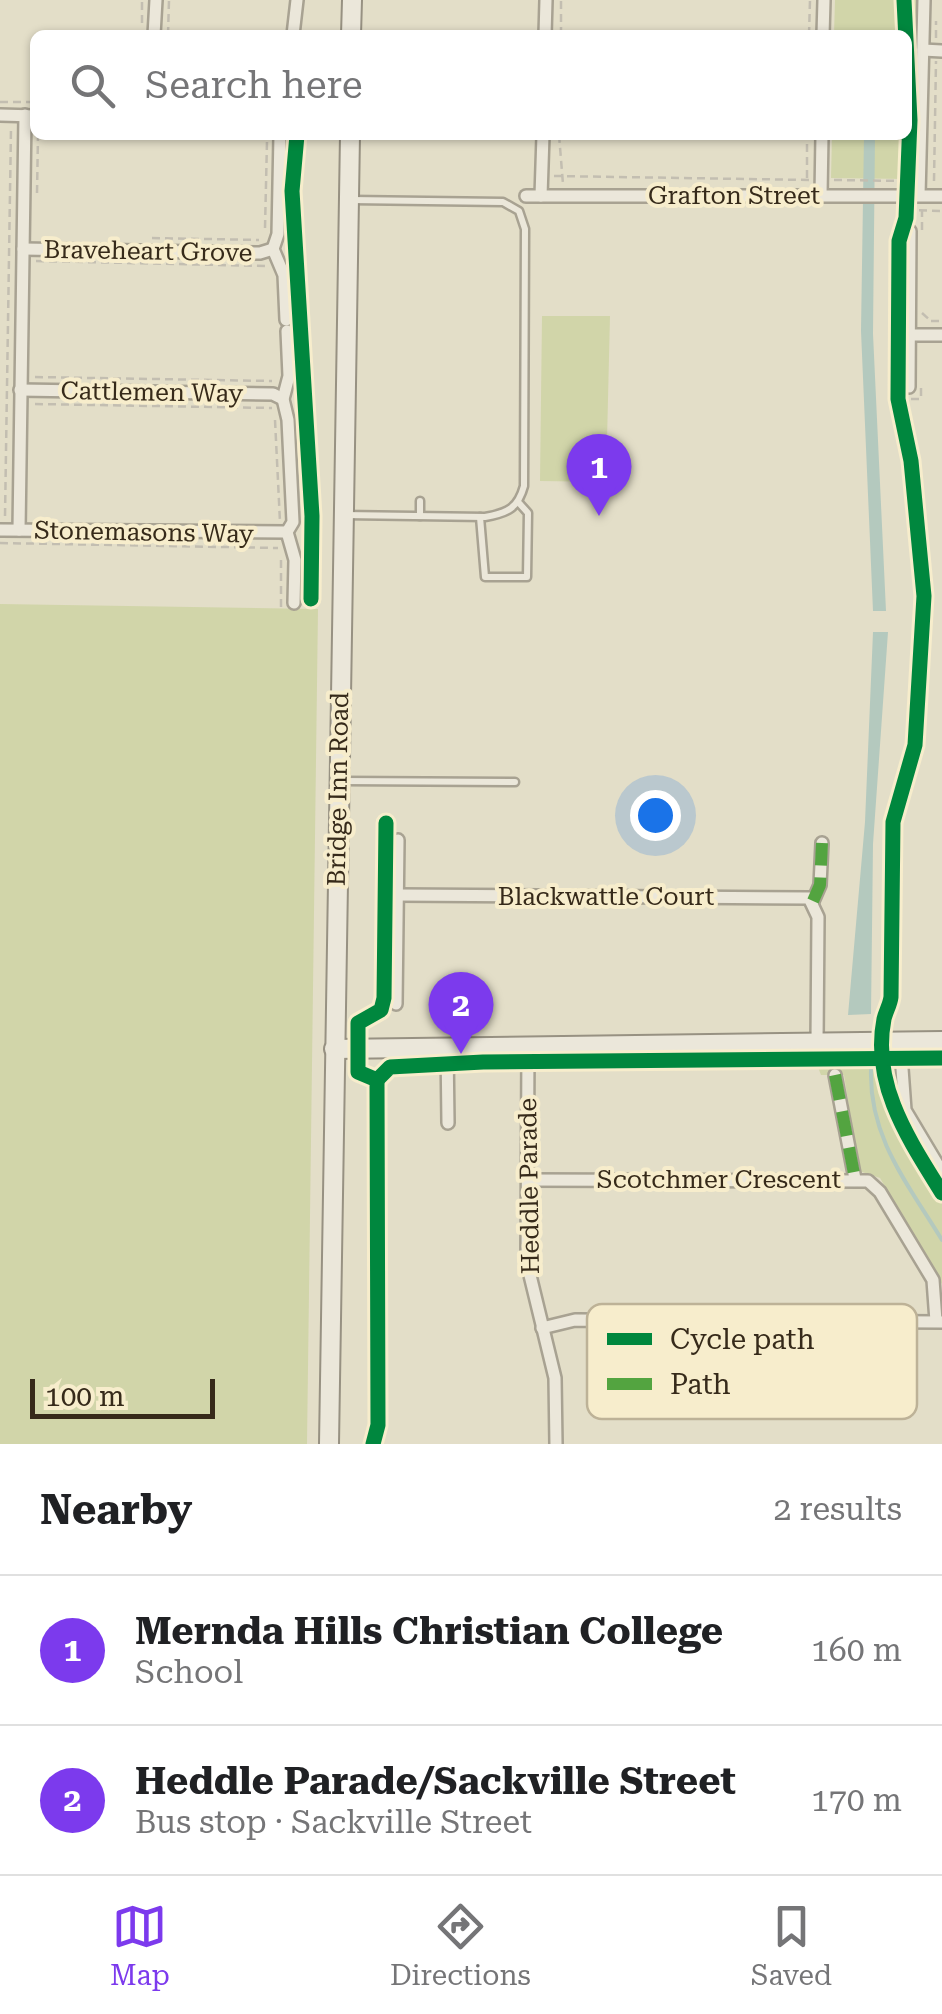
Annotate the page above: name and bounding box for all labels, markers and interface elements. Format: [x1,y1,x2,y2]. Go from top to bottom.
search box [30,30,912,140]
icon: search [65,58,120,113]
text: Search here [145,63,363,107]
street label: Grafton Street [648,181,820,210]
street label: Braveheart Grove [43,235,253,267]
street label: Cattlemen Way [60,376,244,408]
pin: 1 [566,434,632,516]
street label: Stonemasons Way [34,516,254,548]
street label: Bridge Inn Road [322,692,354,886]
your location [630,790,681,841]
street label: Blackwattle Court [498,882,714,911]
pin: 2 [428,972,494,1054]
street label: Heddle Parade [513,1098,545,1274]
street label: Scotchmer Crescent [597,1165,841,1194]
legend [587,1304,917,1419]
text: Cycle path [670,1323,815,1356]
text: Path [670,1368,731,1401]
scale bar [30,1374,215,1418]
text: 100 m [45,1380,125,1413]
text: Nearby [40,1485,192,1534]
text: 2 results [774,1490,902,1528]
text: Mernda Hills Christian College [135,1609,723,1653]
text: 1 [64,1631,81,1669]
text: 160 m [811,1631,902,1669]
text: School [135,1653,243,1691]
text: Heddle Parade/Sackville Street [135,1759,736,1803]
text: 2 [64,1781,81,1819]
text: 170 m [811,1781,902,1819]
text: Bus stop · Sackville Street [135,1803,532,1841]
tab: Map [110,1899,170,1992]
tab: Directions [390,1899,531,1992]
tab: Saved [751,1899,832,1992]

